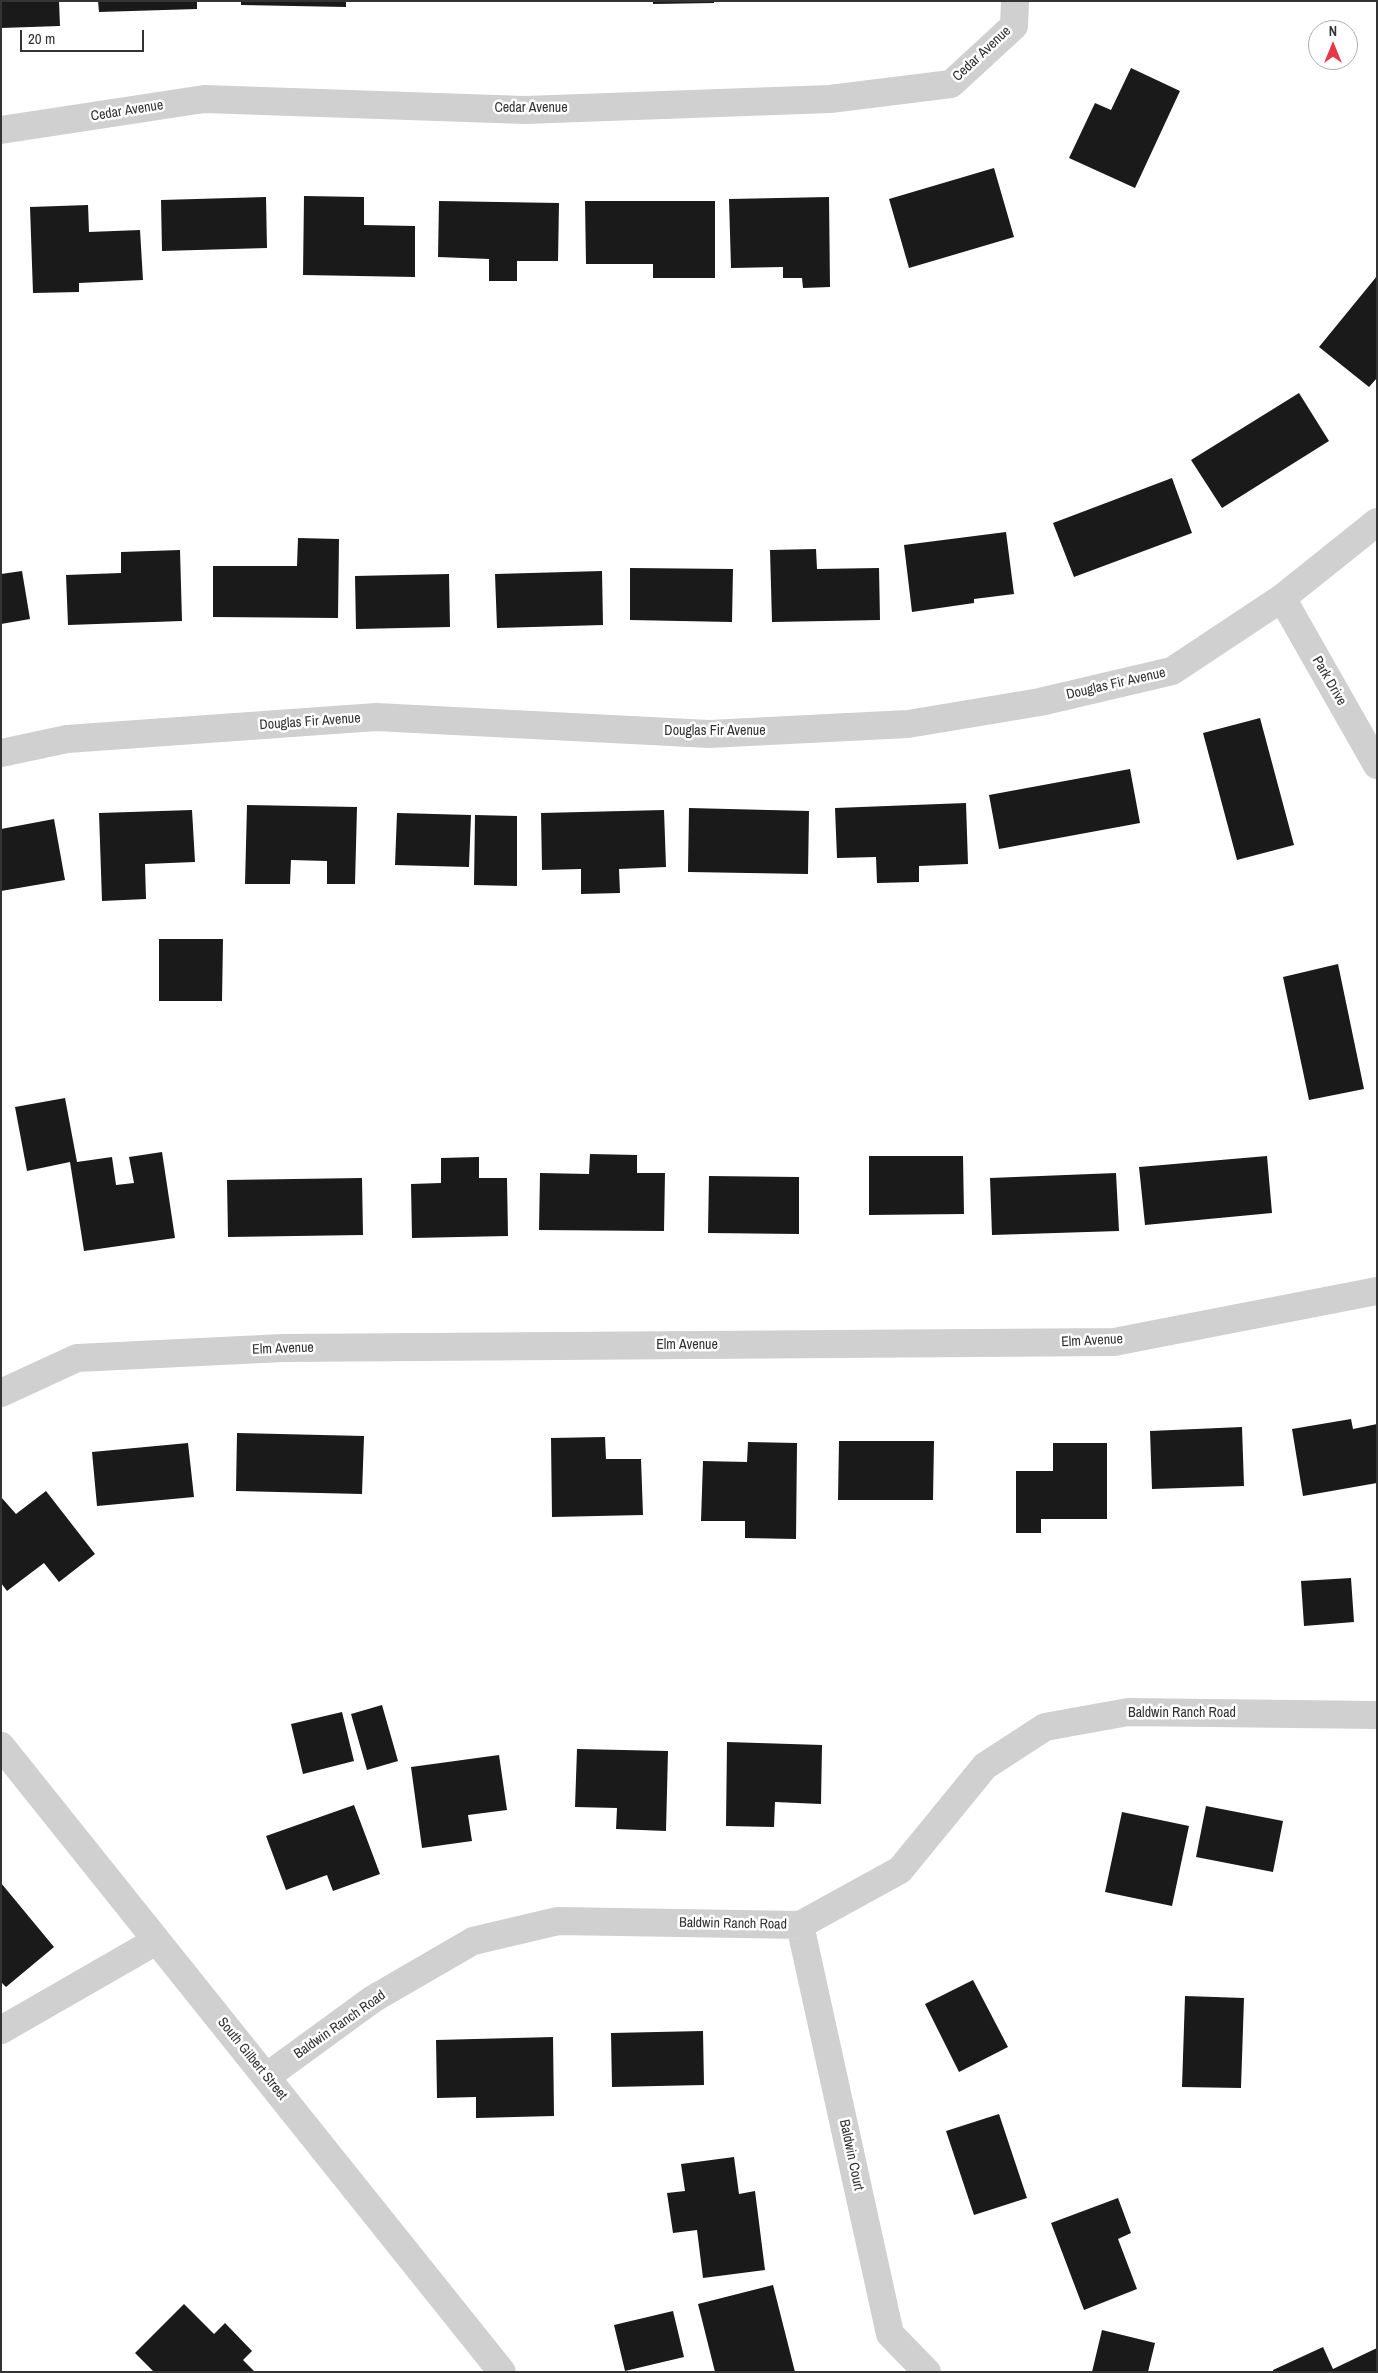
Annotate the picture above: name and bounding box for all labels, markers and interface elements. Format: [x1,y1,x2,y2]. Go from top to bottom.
scale bar [22,20,146,52]
north arrow [1308,20,1358,70]
text: N [1329,22,1337,40]
street label: Cedar Avenue [950,23,1014,85]
text: 20 m [28,28,55,49]
street label: Cedar Avenue [90,97,164,125]
street label: Cedar Avenue [494,100,568,116]
street label: Park Drive [1308,653,1350,709]
street label: Douglas Fir Avenue [1065,664,1167,704]
street label: Douglas Fir Avenue [259,710,361,734]
street label: Douglas Fir Avenue [664,723,766,739]
street label: Elm Avenue [1061,1331,1123,1351]
street label: Elm Avenue [656,1337,718,1353]
street label: Elm Avenue [252,1340,314,1358]
street label: Baldwin Ranch Road [1128,1705,1236,1721]
street label: Baldwin Ranch Road [679,1915,787,1933]
street label: Baldwin Ranch Road [291,1987,389,2063]
street label: South Gilbert Street [214,2014,290,2104]
street label: Baldwin Court [835,2118,867,2192]

